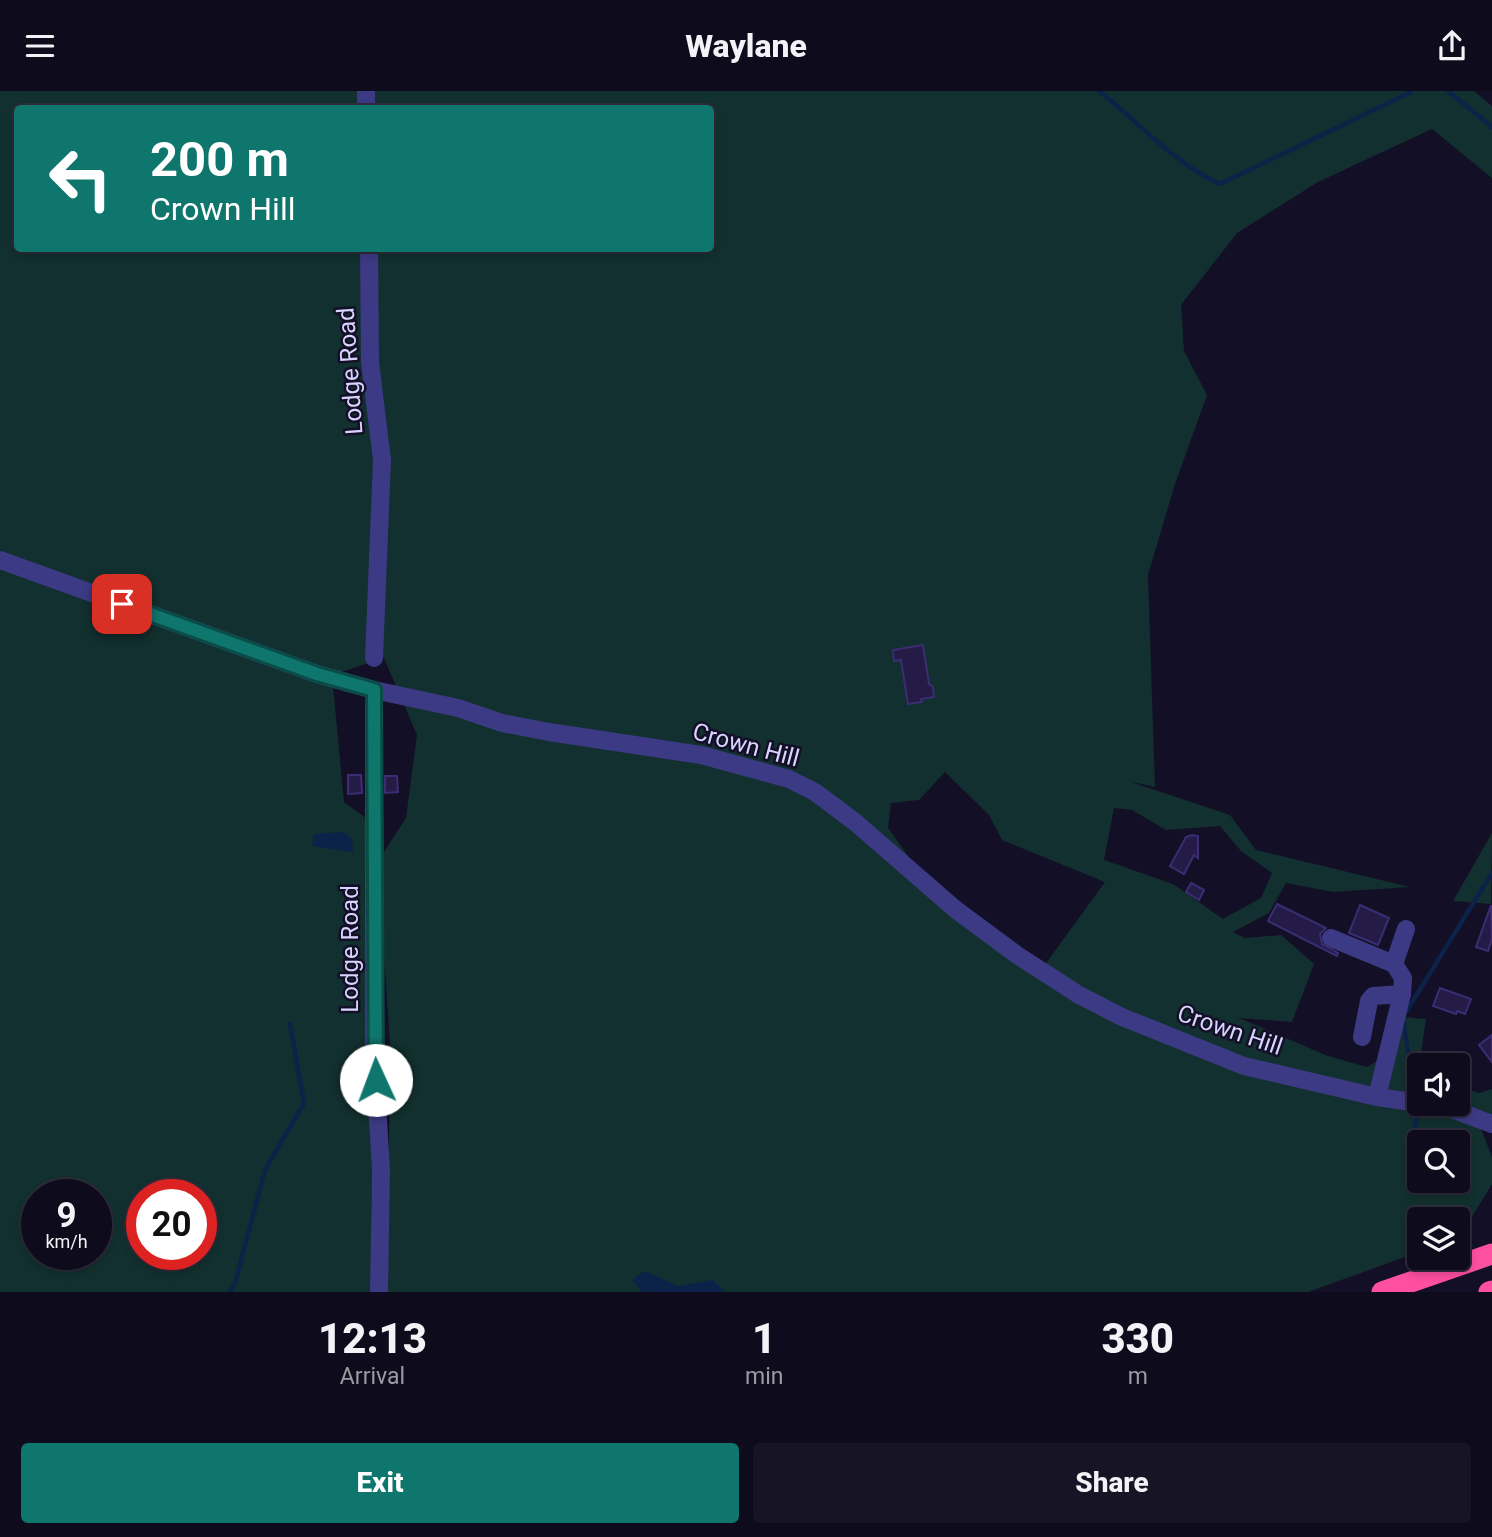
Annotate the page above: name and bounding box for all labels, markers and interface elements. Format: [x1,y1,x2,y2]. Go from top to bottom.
icon: menu [21,27,59,65]
text: Waylane [685,27,807,65]
icon: share [1433,27,1471,65]
text: 200 m [150,131,289,188]
icon: left [35,133,126,224]
text: Crown Hill [150,190,295,228]
street label: Lodge Road [332,306,368,436]
pin [92,574,152,634]
icon: arrive [103,585,141,623]
street label: Crown Hill [690,717,802,773]
street label: Lodge Road [336,885,364,1013]
street label: Crown Hill [1174,999,1286,1061]
position arrow [339,1043,413,1117]
map controls [1407,1053,1470,1270]
button: sound [1407,1053,1470,1116]
button: search [1407,1130,1470,1193]
speed limit sign: 20 [126,1179,217,1270]
text: 9 [56,1195,77,1236]
button: layers [1407,1207,1470,1270]
text: km/h [45,1231,88,1252]
text: 12:13 [318,1314,427,1363]
text: 1 [752,1314,776,1363]
text: 330 [1101,1314,1174,1363]
text: Arrival [340,1363,405,1390]
text: min [745,1363,783,1390]
text: m [1128,1363,1148,1390]
button: Exit [21,1443,739,1523]
button: Share [753,1443,1471,1523]

